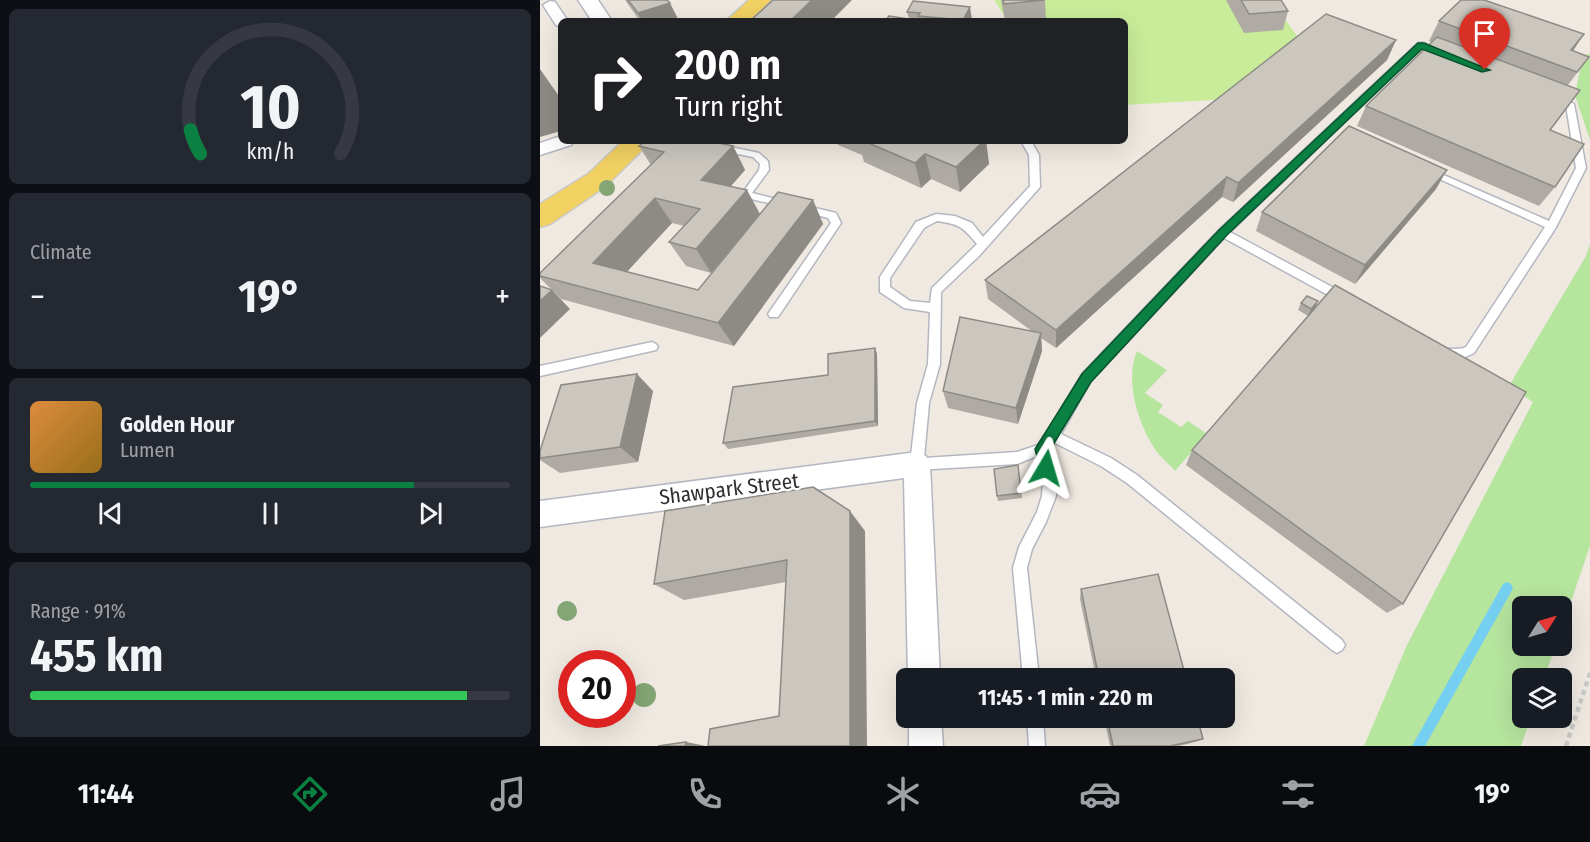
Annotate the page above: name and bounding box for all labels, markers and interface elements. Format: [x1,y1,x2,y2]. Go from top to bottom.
pin [1459,8,1510,70]
icon: arrive [1468,17,1501,50]
text: 200 m [675,40,781,90]
icon: right [576,42,654,120]
text: 10 [240,70,300,145]
text: Turn right [675,91,783,123]
text: km/h [246,139,294,165]
text: Climate [30,240,92,264]
text: 19° [238,270,302,324]
text: − [30,277,45,317]
text: + [495,277,510,317]
text: Golden Hour [120,411,234,438]
position arrow [1014,436,1078,500]
text: Lumen [120,438,175,462]
street label: Shawpark Street [658,468,800,510]
icon: previous [94,497,127,530]
icon: pause [254,497,287,530]
icon: next [414,497,447,530]
north arrow [1512,596,1572,656]
map controls [1512,596,1572,728]
text: Range · 91% [30,599,126,623]
text: 455 km [30,629,163,683]
speed limit sign: 20 [558,650,636,728]
button: layers [1512,668,1572,728]
text: 11:45 · 1 min · 220 m [978,684,1153,711]
icon: directions [289,773,331,815]
icon: music [487,773,529,815]
icon: phone [684,773,726,815]
icon: climate [882,773,924,815]
icon: car [1079,773,1121,815]
icon: filters [1277,773,1319,815]
text: 11:44 [78,778,134,810]
text: 19° [1474,778,1512,810]

